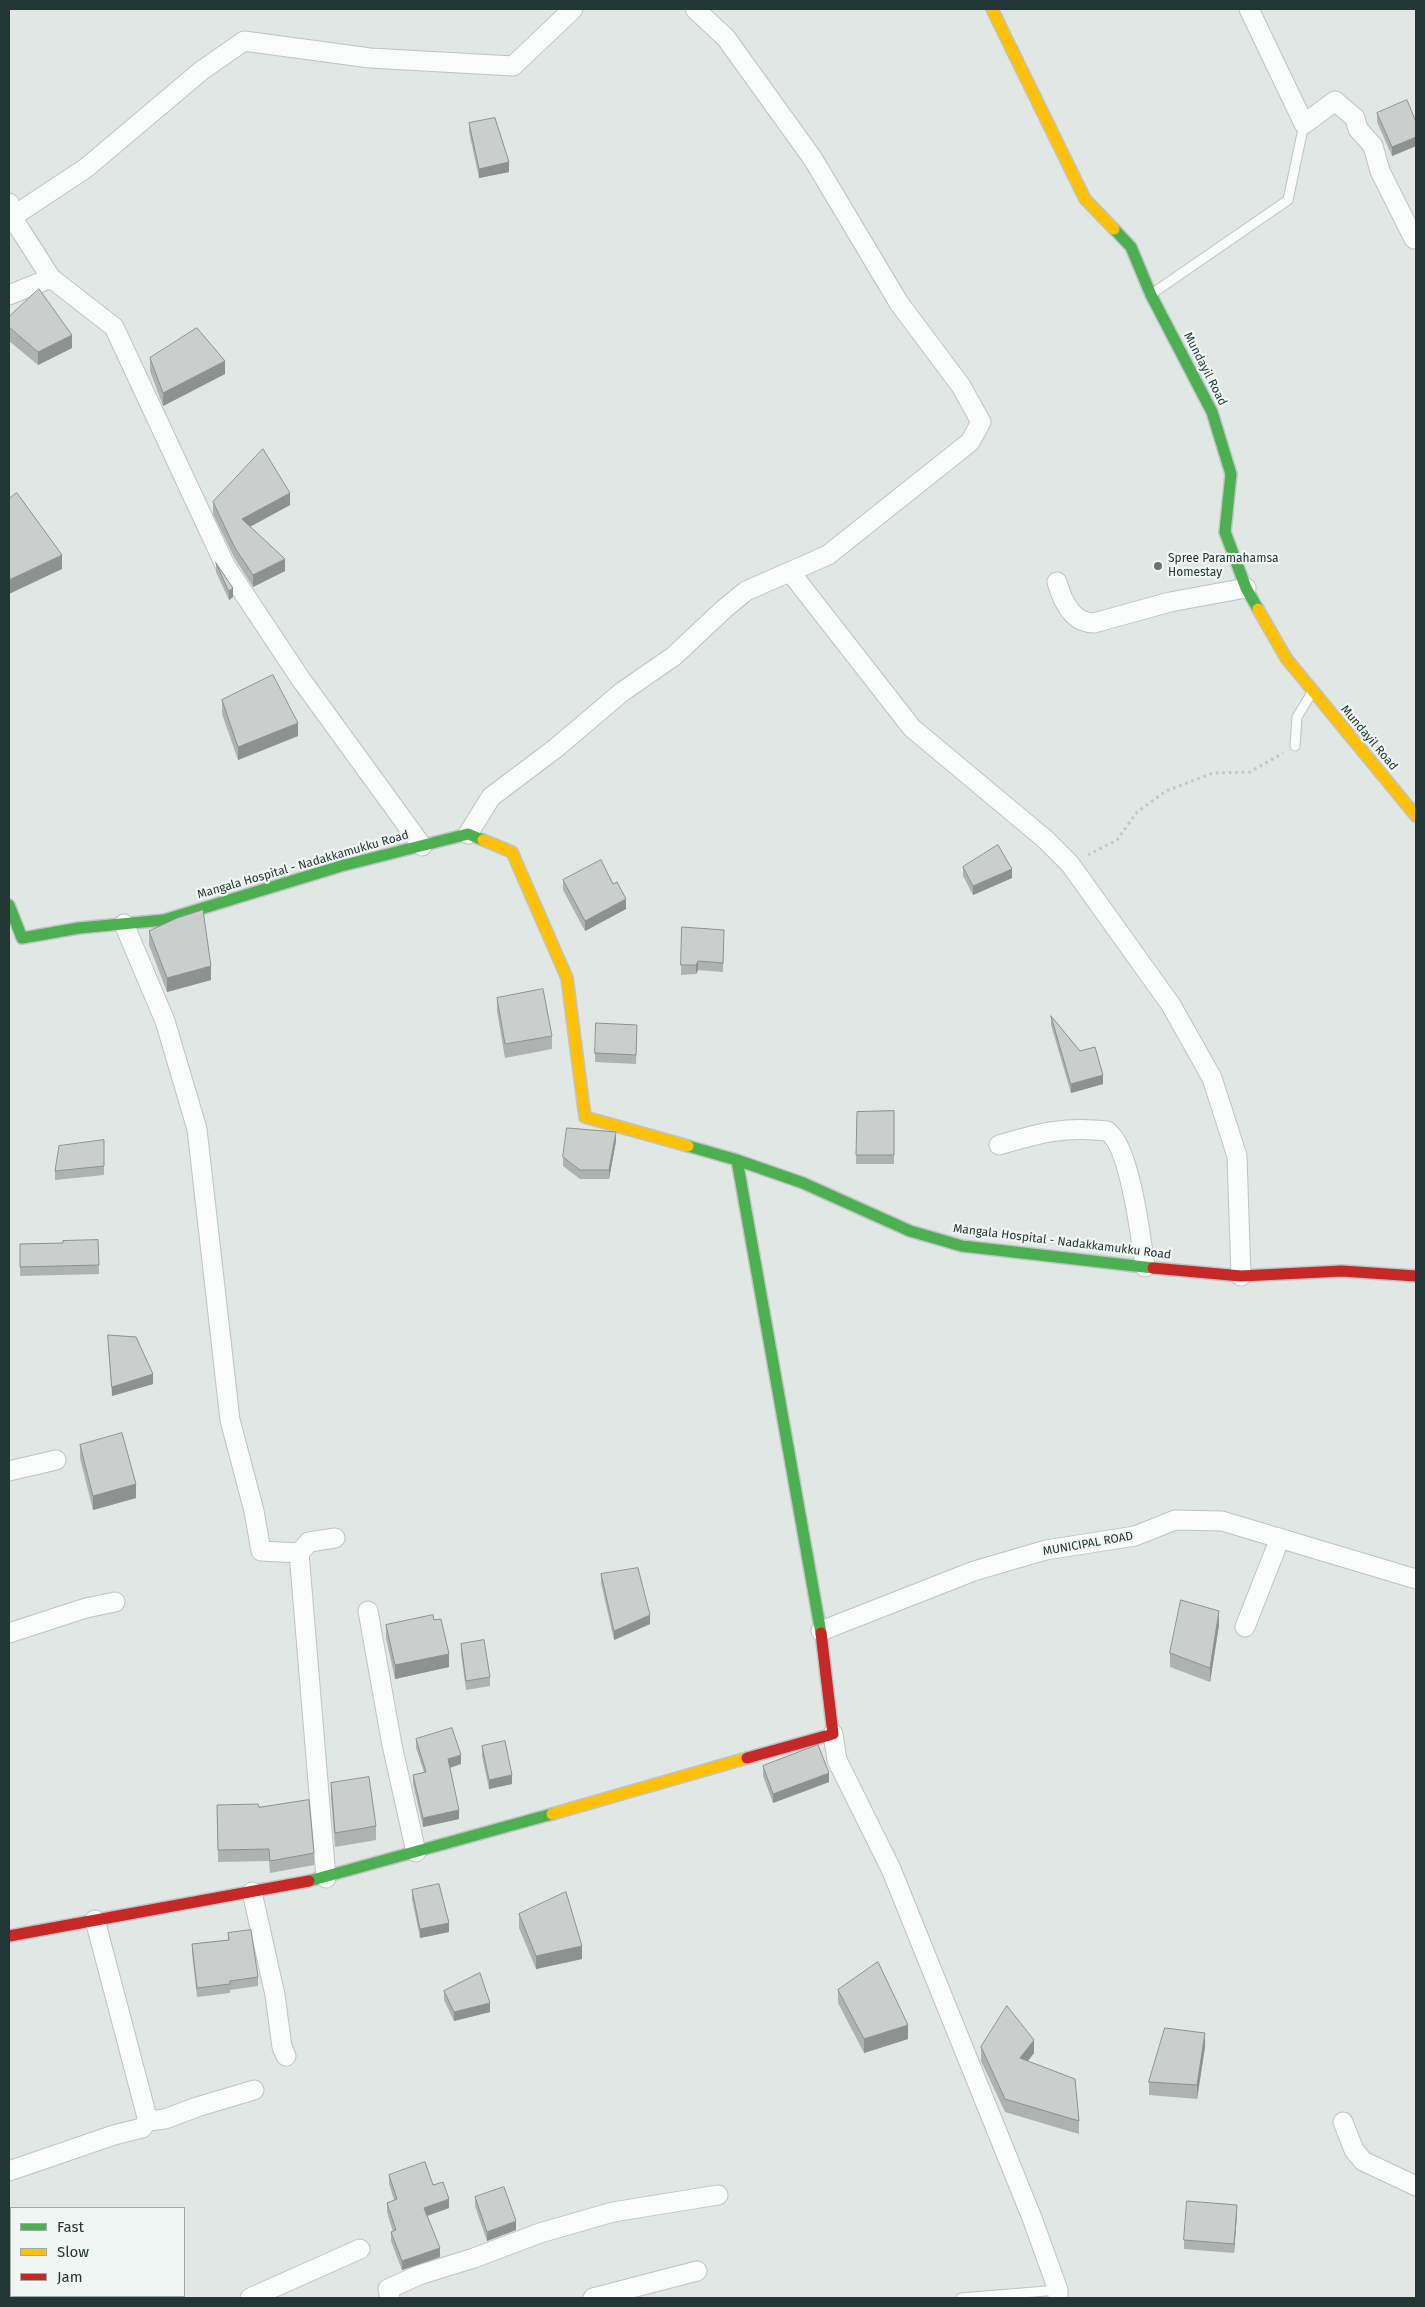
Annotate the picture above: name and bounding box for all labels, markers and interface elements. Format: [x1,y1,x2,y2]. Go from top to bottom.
street label: Mundayil Road [1180,330,1230,408]
place label: Spree Paramahamsa Homestay [1168,552,1278,580]
marker: Spree Paramahamsa Homestay [1152,560,1164,572]
street label: Mundayil Road [1338,703,1400,773]
street label: Mangala Hospital - Nadakkamukku Road [196,828,410,902]
street label: Mangala Hospital - Nadakkamukku Road [952,1221,1172,1263]
street label: MUNICIPAL ROAD [1042,1529,1134,1559]
legend [10,2207,185,2297]
text: Fast [57,2218,84,2236]
text: Slow [57,2243,89,2261]
text: Jam [57,2268,83,2286]

